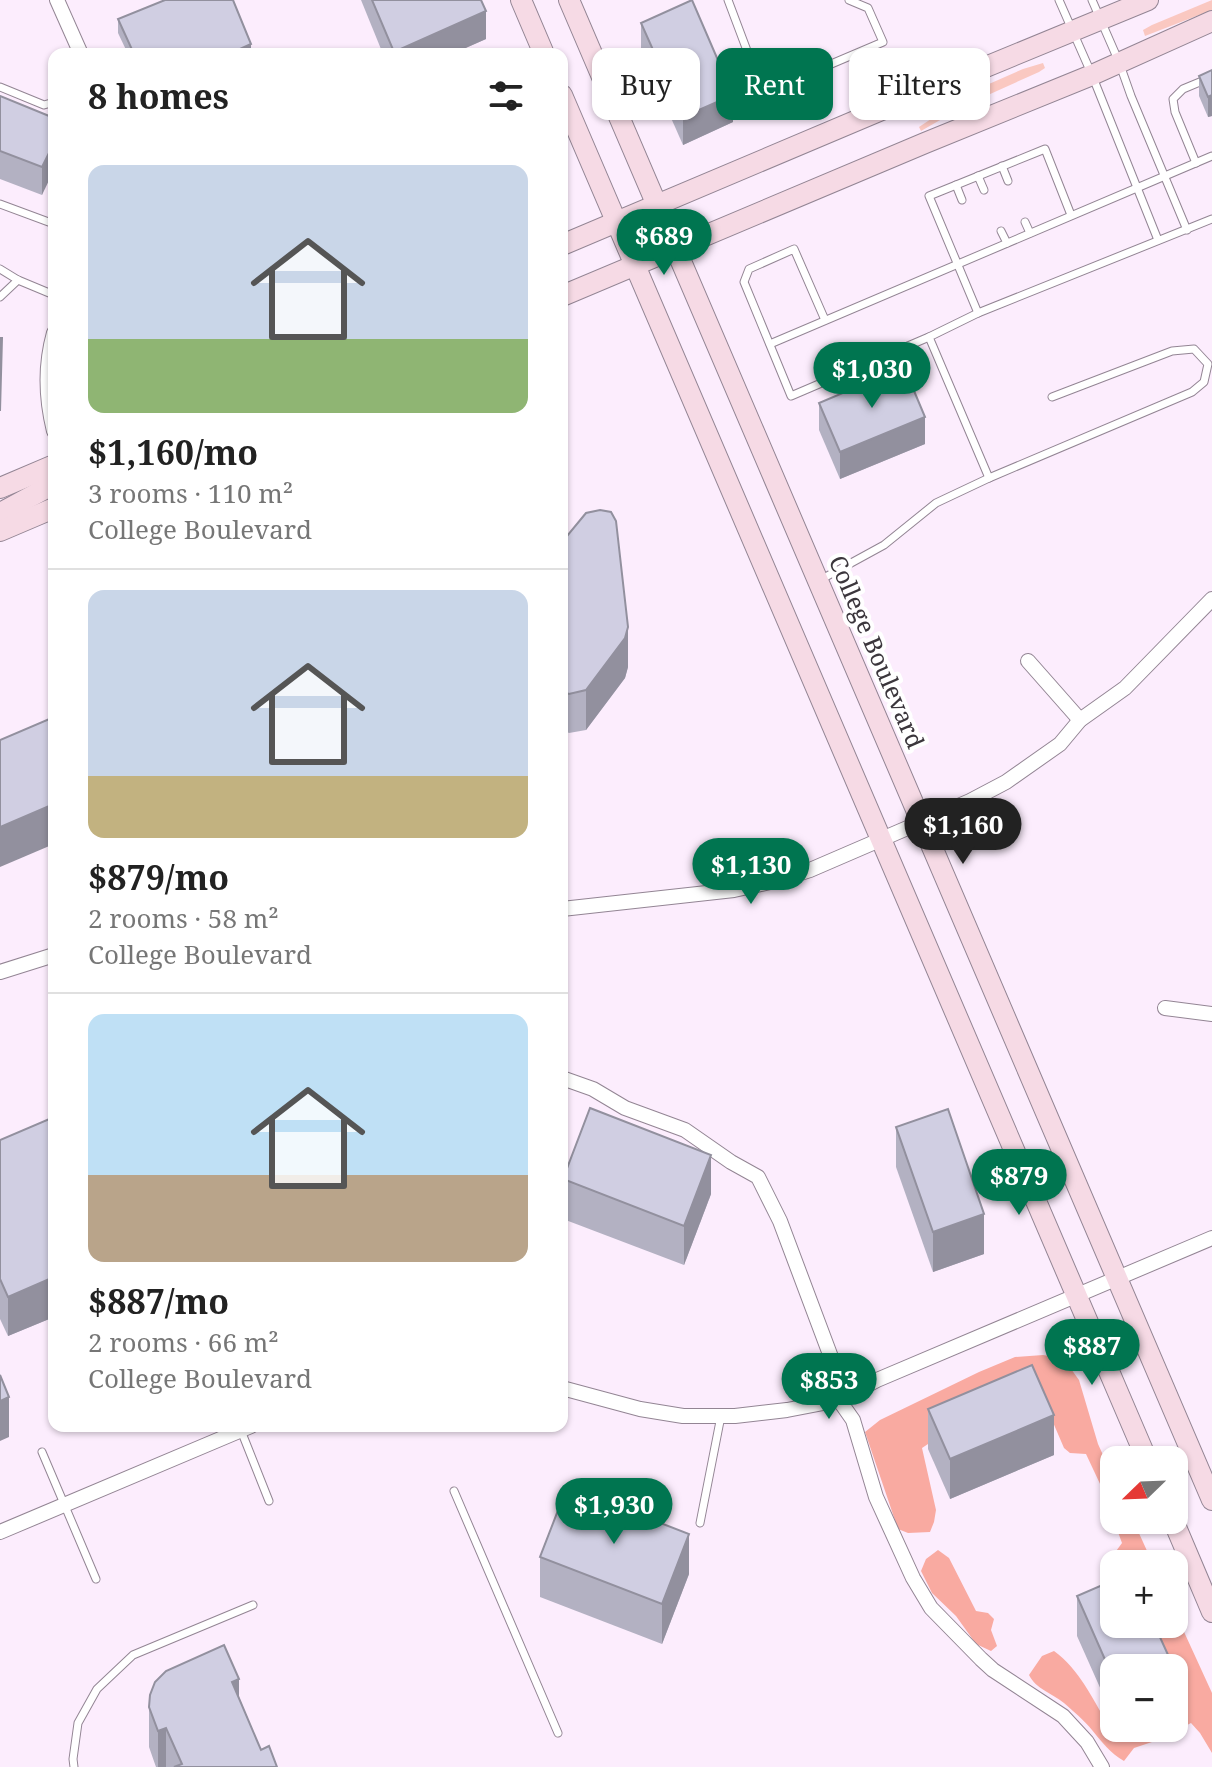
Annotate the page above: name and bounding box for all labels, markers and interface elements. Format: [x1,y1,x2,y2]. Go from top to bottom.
chip: Buy [592,48,700,120]
chip: Rent [716,48,833,120]
chip: Filters [849,48,990,120]
text: 8 homes [88,73,229,119]
icon: filters [484,74,528,118]
pin: $689 [617,209,711,277]
icon: home [236,217,380,361]
text: $689 [635,217,693,253]
pin: $1,030 [807,342,937,410]
text: $1,030 [831,350,913,386]
text: $1,160/mo [88,429,258,475]
text: 3 rooms · 110 m² [88,475,293,511]
text: College Boulevard [88,511,312,547]
street label: College Boulevard [822,550,933,753]
icon: home [236,642,380,786]
pin: $1,160 [898,798,1028,866]
text: $1,160 [922,806,1004,842]
pin: $1,130 [686,838,816,906]
text: $1,130 [710,846,792,882]
text: $879/mo [88,854,229,900]
text: 2 rooms · 58 m² [88,900,279,936]
text: College Boulevard [88,936,312,972]
icon: home [236,1066,380,1210]
pin: $879 [972,1149,1066,1217]
text: $879 [990,1157,1048,1193]
text: $887/mo [88,1278,229,1324]
pin: $887 [1045,1319,1139,1387]
text: 2 rooms · 66 m² [88,1324,279,1360]
text: $887 [1063,1327,1121,1363]
pin: $853 [782,1353,876,1421]
text: College Boulevard [88,1360,312,1396]
text: $853 [800,1361,858,1397]
north arrow [1100,1446,1188,1534]
map controls [1100,1446,1188,1742]
pin: $1,930 [549,1478,679,1546]
text: $1,930 [573,1486,655,1522]
button: + [1100,1550,1188,1638]
button: − [1100,1654,1188,1742]

